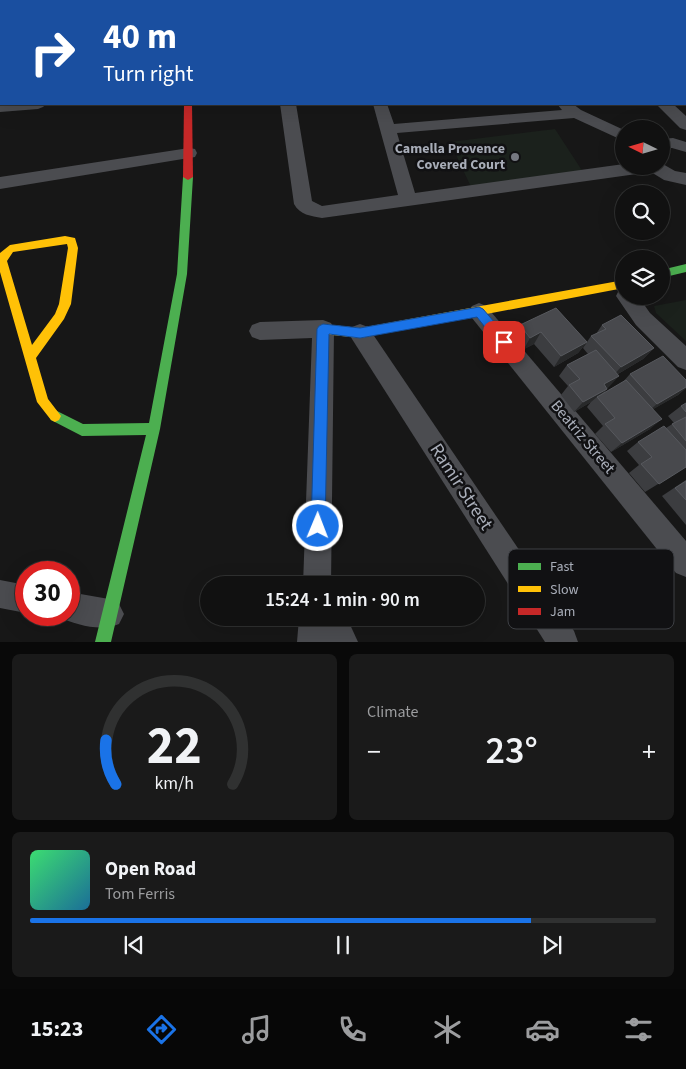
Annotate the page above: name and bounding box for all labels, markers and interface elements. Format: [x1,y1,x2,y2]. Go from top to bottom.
text: 40 m [103,12,177,62]
icon: right [20,20,85,85]
text: Turn right [103,58,193,90]
north arrow [615,120,670,175]
map controls [615,120,670,305]
place label: Camella Provence Covered Court [395,139,506,175]
marker: Camella Provence Covered Court [509,151,521,163]
button: search [615,185,670,240]
button: layers [615,250,670,305]
pin [483,321,525,363]
icon: arrive [490,328,518,356]
street label: Beatriz Street [546,395,621,479]
street label: Ramir Street [423,438,500,536]
position arrow [291,499,343,551]
legend [508,549,674,629]
text: Fast [550,557,574,577]
speed limit sign: 30 [15,561,80,626]
text: Slow [550,580,579,600]
text: 15:24 · 1 min · 90 m [265,587,420,614]
text: Jam [550,602,575,622]
text: Climate [367,701,418,723]
text: 22 [147,710,202,784]
text: 23° [485,724,538,778]
text: − [367,732,381,772]
text: + [642,732,656,772]
text: km/h [155,771,194,796]
text: Open Road [105,856,196,883]
text: Tom Ferris [105,883,175,905]
icon: previous [120,931,148,959]
icon: pause [329,931,357,959]
icon: next [538,931,566,959]
icon: directions [144,1012,179,1047]
icon: music [239,1012,274,1047]
icon: phone [335,1012,370,1047]
icon: climate [430,1012,465,1047]
icon: car [525,1012,560,1047]
icon: filters [621,1012,656,1047]
text: 15:23 [30,1013,83,1045]

